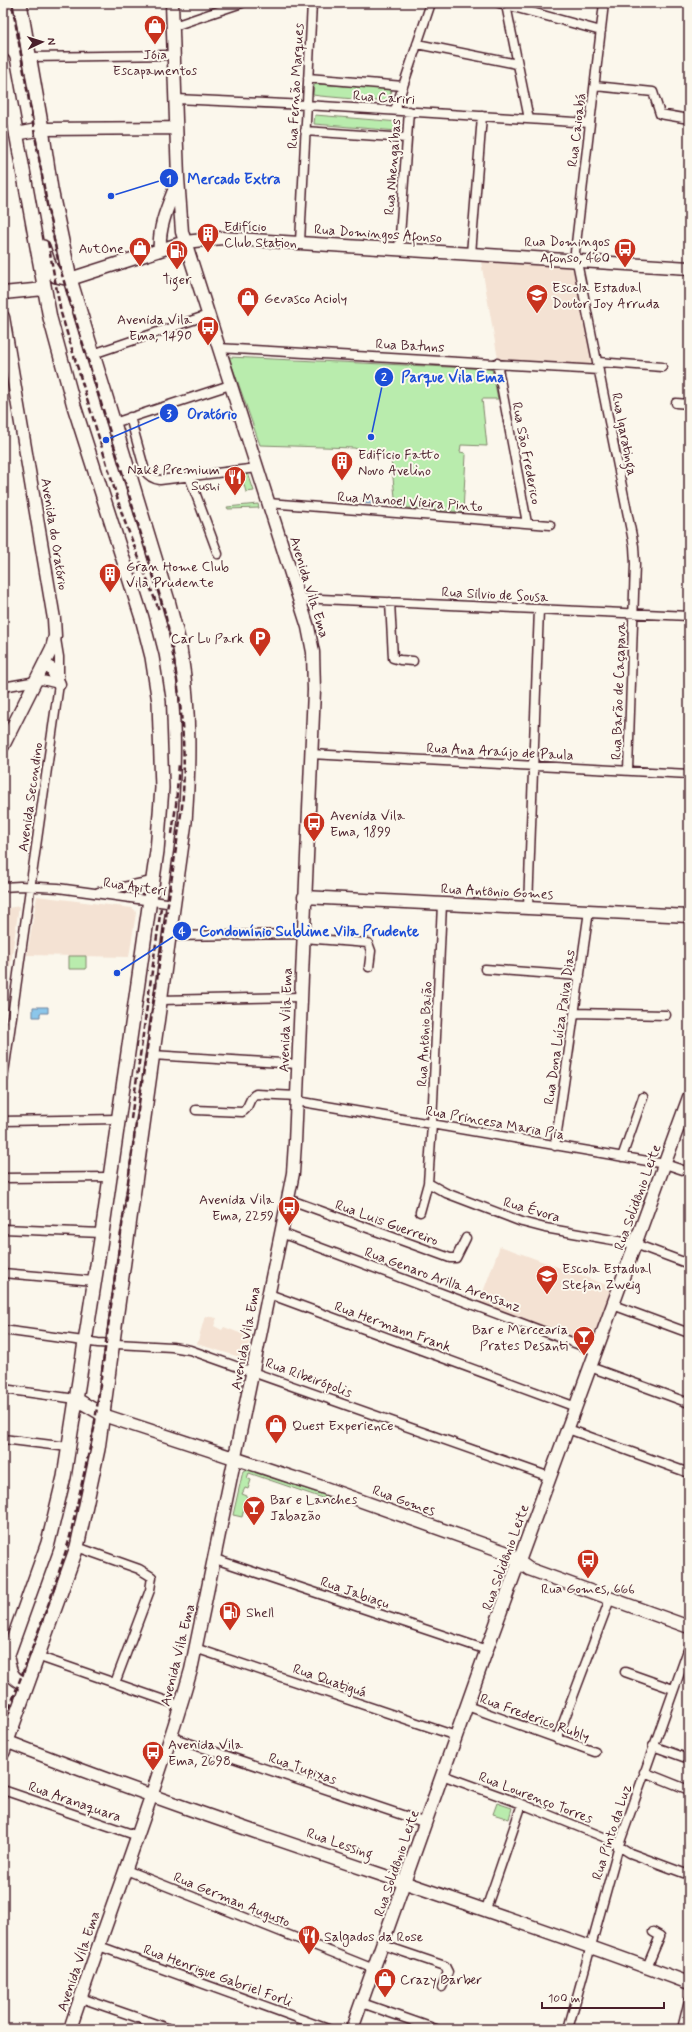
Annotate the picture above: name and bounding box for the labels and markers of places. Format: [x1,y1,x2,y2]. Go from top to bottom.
shop icon: Jóia Escapamentos [142,13,168,46]
place label: Jóia Escapamentos [113,46,197,80]
callout: Mercado Extra [159,165,288,192]
place label: Edifício Club Station [224,218,297,252]
building icon: Edifício Club Station [195,221,221,254]
place label: Rua Domingos Afonso, 460 [524,233,610,269]
shop icon: AutOne [127,235,153,268]
bus stop icon: Rua Domingos Afonso, 460 [612,236,638,269]
fuel station icon: Tiger [164,238,190,271]
place label: AutOne [78,240,124,258]
place label: Tiger [162,271,192,291]
place label: Escola Estadual Doutor Joy Arruda [552,279,660,313]
school or university icon: Escola Estadual Doutor Joy Arruda [524,282,550,315]
shop icon: Gevasco Acioly [235,285,261,318]
place label: Gevasco Acioly [264,290,347,308]
place label: Avenida Vila Ema, 1490 [117,311,193,345]
bus stop icon: Avenida Vila Ema, 1490 [195,314,221,347]
callout: Parque Vila Ema [374,363,513,390]
callout: Oratório [159,400,245,427]
place label: Edifício Fatto Novo Avelino [358,446,439,480]
building icon: Edifício Fatto Novo Avelino [329,449,355,482]
place label: Nakê Premium Sushi [127,461,220,495]
restaurant icon: Nakê Premium Sushi [222,464,248,497]
place label: Gran Home Club Vila Prudente [126,558,229,592]
building icon: Gran Home Club Vila Prudente [97,561,123,594]
parking icon: Car Lu Park [247,625,273,658]
place label: Car Lu Park [171,630,244,648]
place label: Avenida Vila Ema, 1899 [330,807,406,841]
bus stop icon: Avenida Vila Ema, 1899 [301,810,327,843]
callout: Condomínio Sublime Vila Prudente [172,917,425,944]
place label: Avenida Vila Ema, 2259 [199,1191,275,1225]
bus stop icon: Avenida Vila Ema, 2259 [276,1194,302,1227]
place label: Escola Estadual Stefan Zweig [562,1260,651,1294]
school or university icon: Escola Estadual Stefan Zweig [534,1263,560,1296]
place label: Bar e Mercearia Prates Desanti [472,1321,568,1355]
bar icon: Bar e Mercearia Prates Desanti [571,1324,597,1357]
shop icon: Quest Experience [263,1412,289,1445]
place label: Quest Experience [292,1417,394,1435]
place label: Bar e Lanches Jabazão [270,1491,357,1525]
bar icon: Bar e Lanches Jabazão [241,1494,267,1527]
bus stop icon: Rua Gomes, 666 [575,1547,601,1580]
place label: Rua Gomes, 666 [541,1580,635,1598]
fuel station icon: Shell [217,1599,243,1632]
place label: Shell [246,1604,274,1622]
place label: Avenida Vila Ema, 2698 [168,1736,244,1770]
bus stop icon: Avenida Vila Ema, 2698 [140,1739,166,1772]
restaurant icon: Salgados da Rose [296,1923,322,1956]
place label: Salgados da Rose [324,1928,424,1947]
shop icon: Crazy Barber [372,1966,398,1999]
place label: Crazy Barber [400,1971,482,1989]

